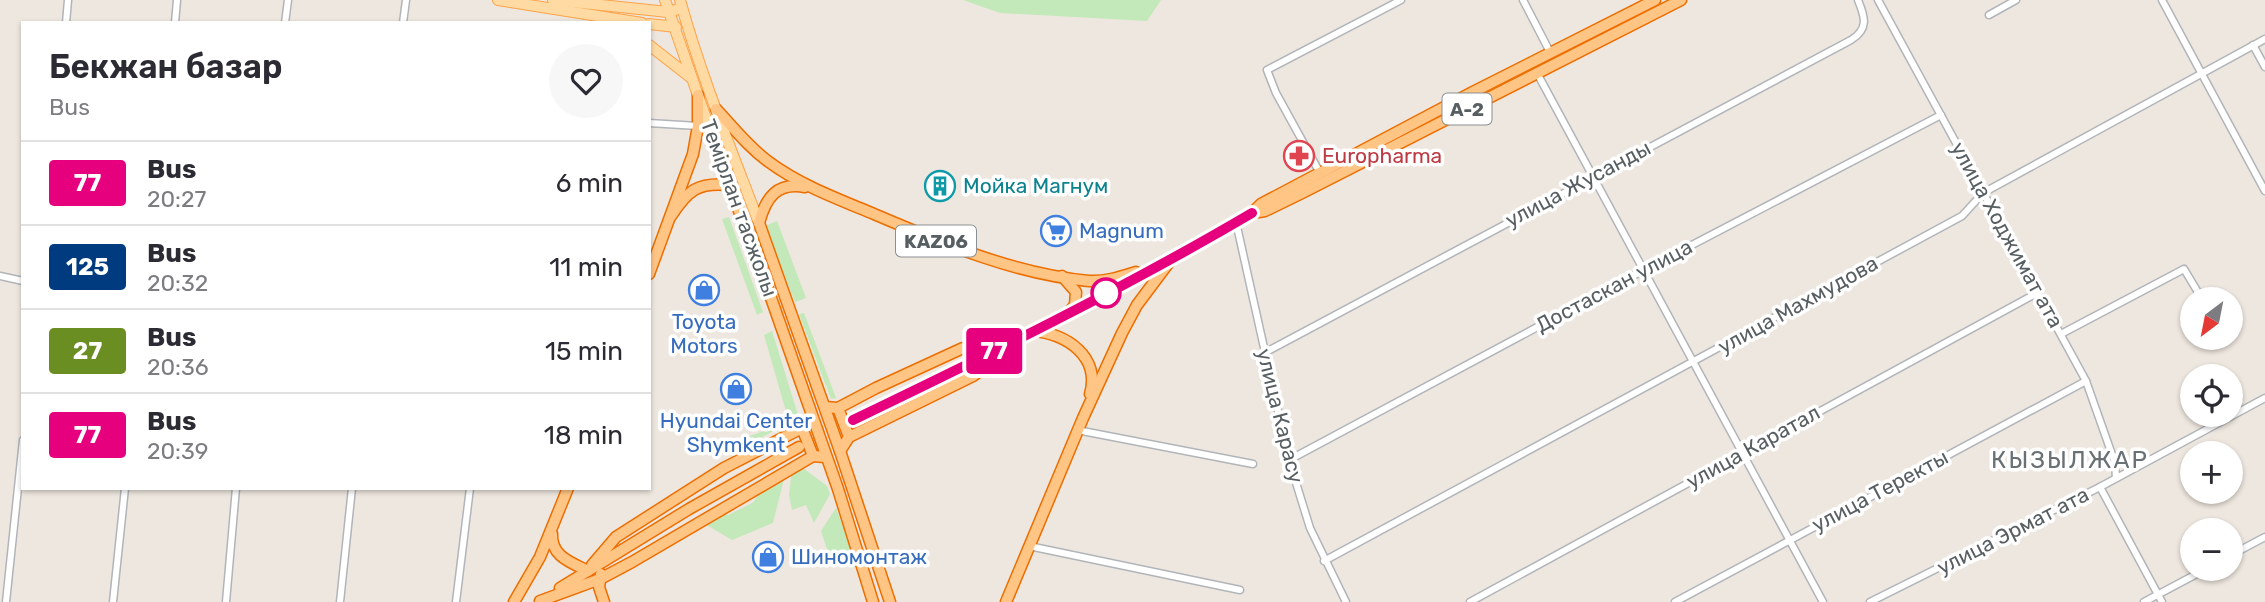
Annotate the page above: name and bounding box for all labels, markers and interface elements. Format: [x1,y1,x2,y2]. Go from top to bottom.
button: heart [549,44,623,118]
text: Бекжан базар [49,47,282,86]
text: Bus [49,93,90,121]
road number: A-2 [1442,94,1492,124]
street label: Темірлан тасжолы [696,116,783,300]
street label: улица Жусанды [1501,135,1655,232]
street label: улица Ходжимат ата [1946,137,2069,332]
pharmacy icon: Europharma [1282,139,1316,173]
place label: Europharma [1322,143,1442,168]
text: Bus [147,154,196,185]
text: 6 min [556,168,623,199]
text: 77 [74,169,101,197]
building icon: Мойка Магнум [923,169,957,203]
place label: Мойка Магнум [963,173,1108,198]
text: 20:27 [147,185,206,213]
supermarket icon: Magnum [1039,214,1073,248]
place label: Magnum [1079,218,1164,243]
road number: KАZ06 [896,226,976,256]
street label: Достаскан улица [1531,234,1696,337]
text: Bus [147,238,196,269]
street label: улица Махмудова [1713,250,1882,359]
text: 11 min [549,252,623,283]
text: 125 [66,253,109,281]
text: 20:32 [147,269,208,297]
shop icon: Toyota Motors [687,273,721,307]
unlabelled marker [1091,278,1121,308]
north arrow [2180,287,2244,350]
map controls [2180,287,2243,581]
place label: Toyota Motors [670,309,738,358]
text: Bus [147,322,196,353]
line badge: 77 [962,328,1026,374]
text: 15 min [545,336,623,367]
text: 27 [73,337,102,365]
text: 77 [980,337,1008,365]
street label: улица Карасу [1252,346,1309,486]
text: 20:36 [147,353,209,381]
button: locate [2180,364,2243,427]
shop icon: Hyundai Center Shymkent [719,372,753,406]
street label: улица Каратал [1681,399,1824,494]
text: Bus [147,406,196,437]
place label: Hyundai Center Shymkent [660,408,812,457]
text: 18 min [544,420,623,451]
text: 77 [74,421,101,449]
text: 20:39 [147,437,208,465]
button: + [2180,441,2243,504]
street label: улица Теректы [1807,444,1952,537]
district label: КЫЗЫЛЖАР [1991,446,2149,474]
street label: улица Эрмат ата [1933,481,2093,580]
button: − [2180,518,2243,581]
shop icon: Шиномонтаж [751,540,785,574]
place label: Шиномонтаж [791,544,927,569]

